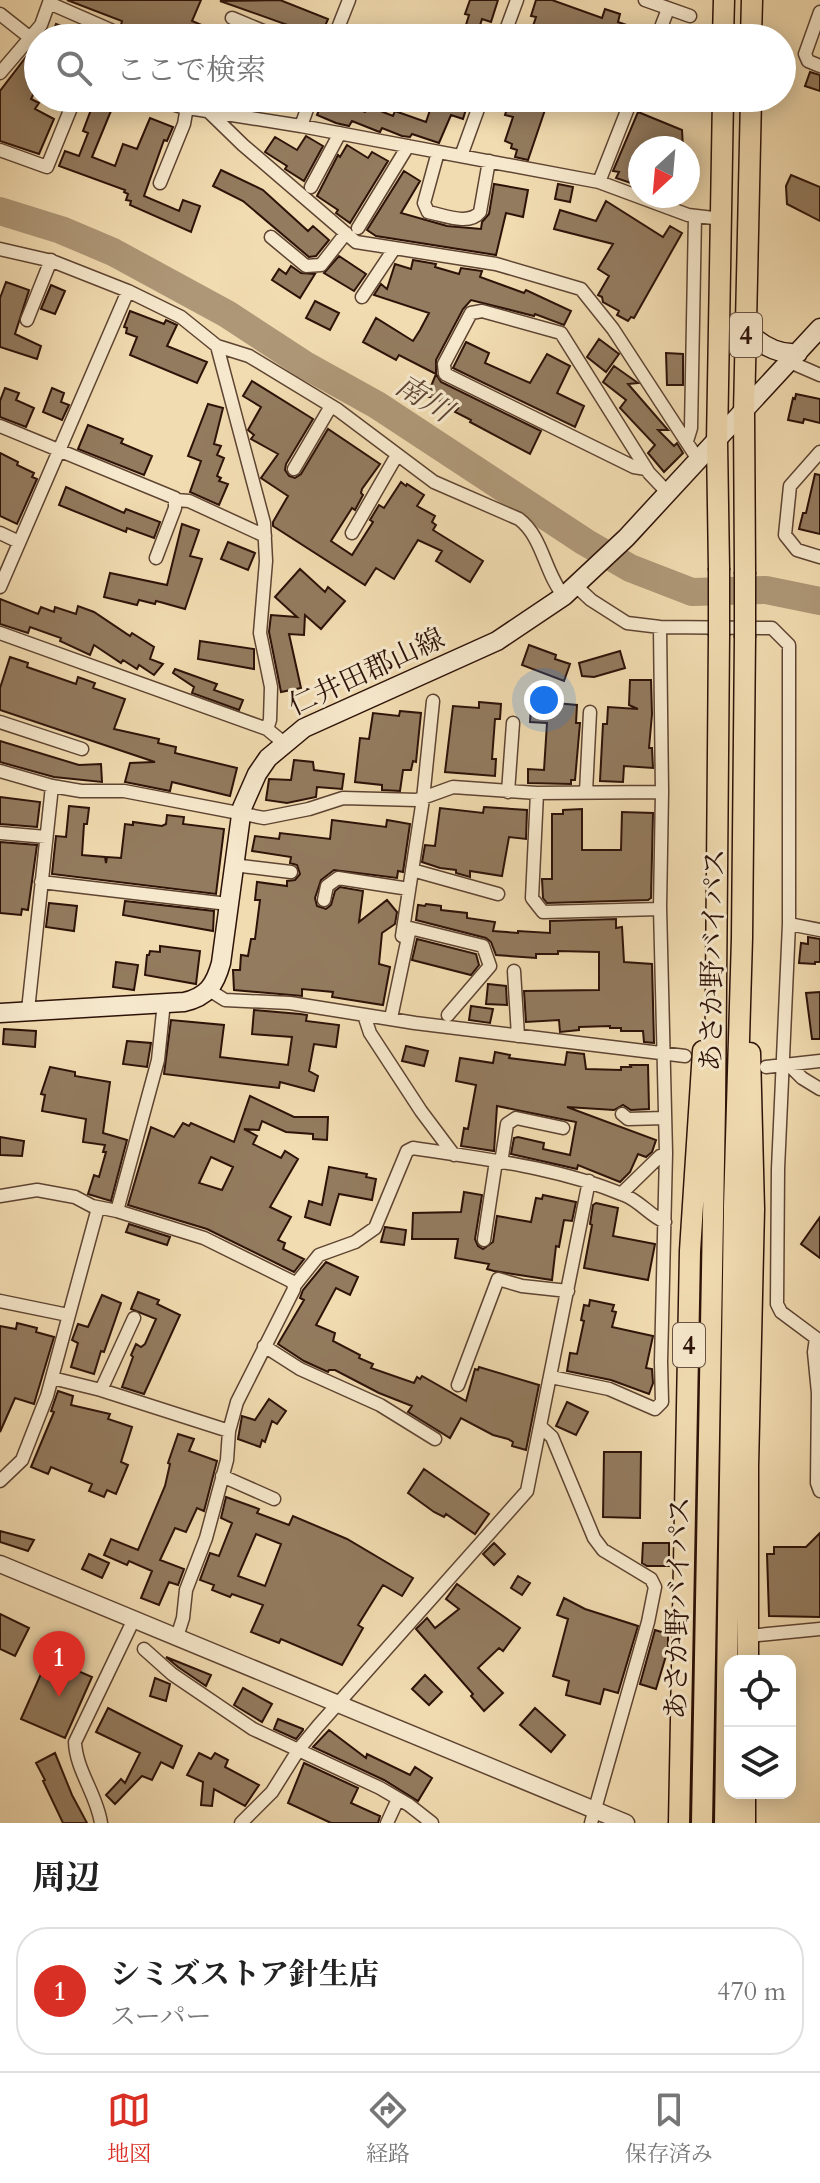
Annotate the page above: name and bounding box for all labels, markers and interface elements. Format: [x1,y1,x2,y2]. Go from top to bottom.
search box [24,24,796,112]
icon: search [52,46,96,90]
text: ここで検索 [116,50,266,91]
north arrow [628,136,700,208]
road number: 4 [730,313,762,357]
water label: 南川 [387,365,463,433]
street label: 仁井田郡山線 [282,619,451,725]
your location [524,680,564,720]
street label: あさか野バイパス [692,848,734,1072]
road number: 4 [673,1323,705,1367]
street label: あさか野バイパス [657,1496,699,1720]
pin: 1 [33,1631,85,1697]
map controls [724,1655,796,1799]
button: locate [724,1655,796,1727]
button: layers [724,1727,796,1799]
text: 周辺 [32,1855,100,1901]
text: シミズストア針生店 [110,1954,379,1995]
text: 1 [53,1974,67,2009]
text: 470 m [717,1974,786,2009]
text: スーパー [110,1999,211,2034]
tab: 地図 [107,2088,151,2169]
tab: 経路 [366,2088,410,2169]
tab: 保存済み [625,2088,713,2169]

